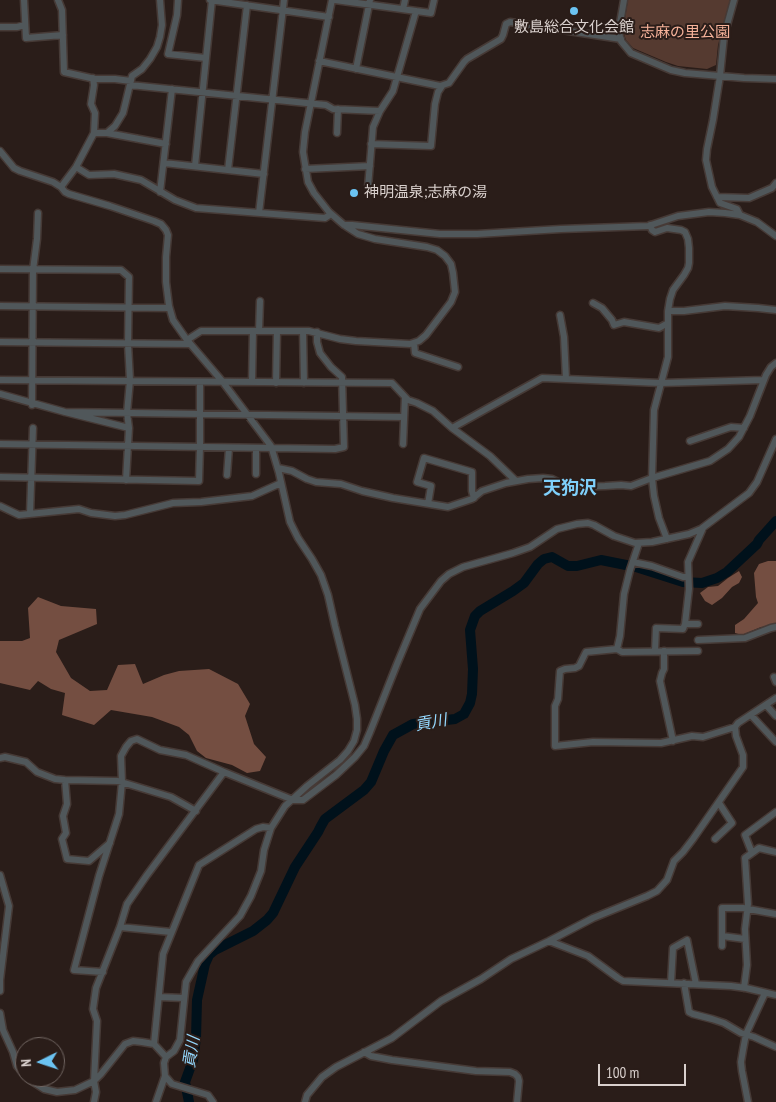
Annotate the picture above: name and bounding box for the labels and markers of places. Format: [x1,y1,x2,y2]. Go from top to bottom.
marker: 敷島総合文化会館 [568,5,580,17]
place label: 敷島総合文化会館 [514,19,634,37]
place label: 神明温泉;志麻の湯 [364,184,487,202]
marker: 神明温泉;志麻の湯 [348,187,360,199]

